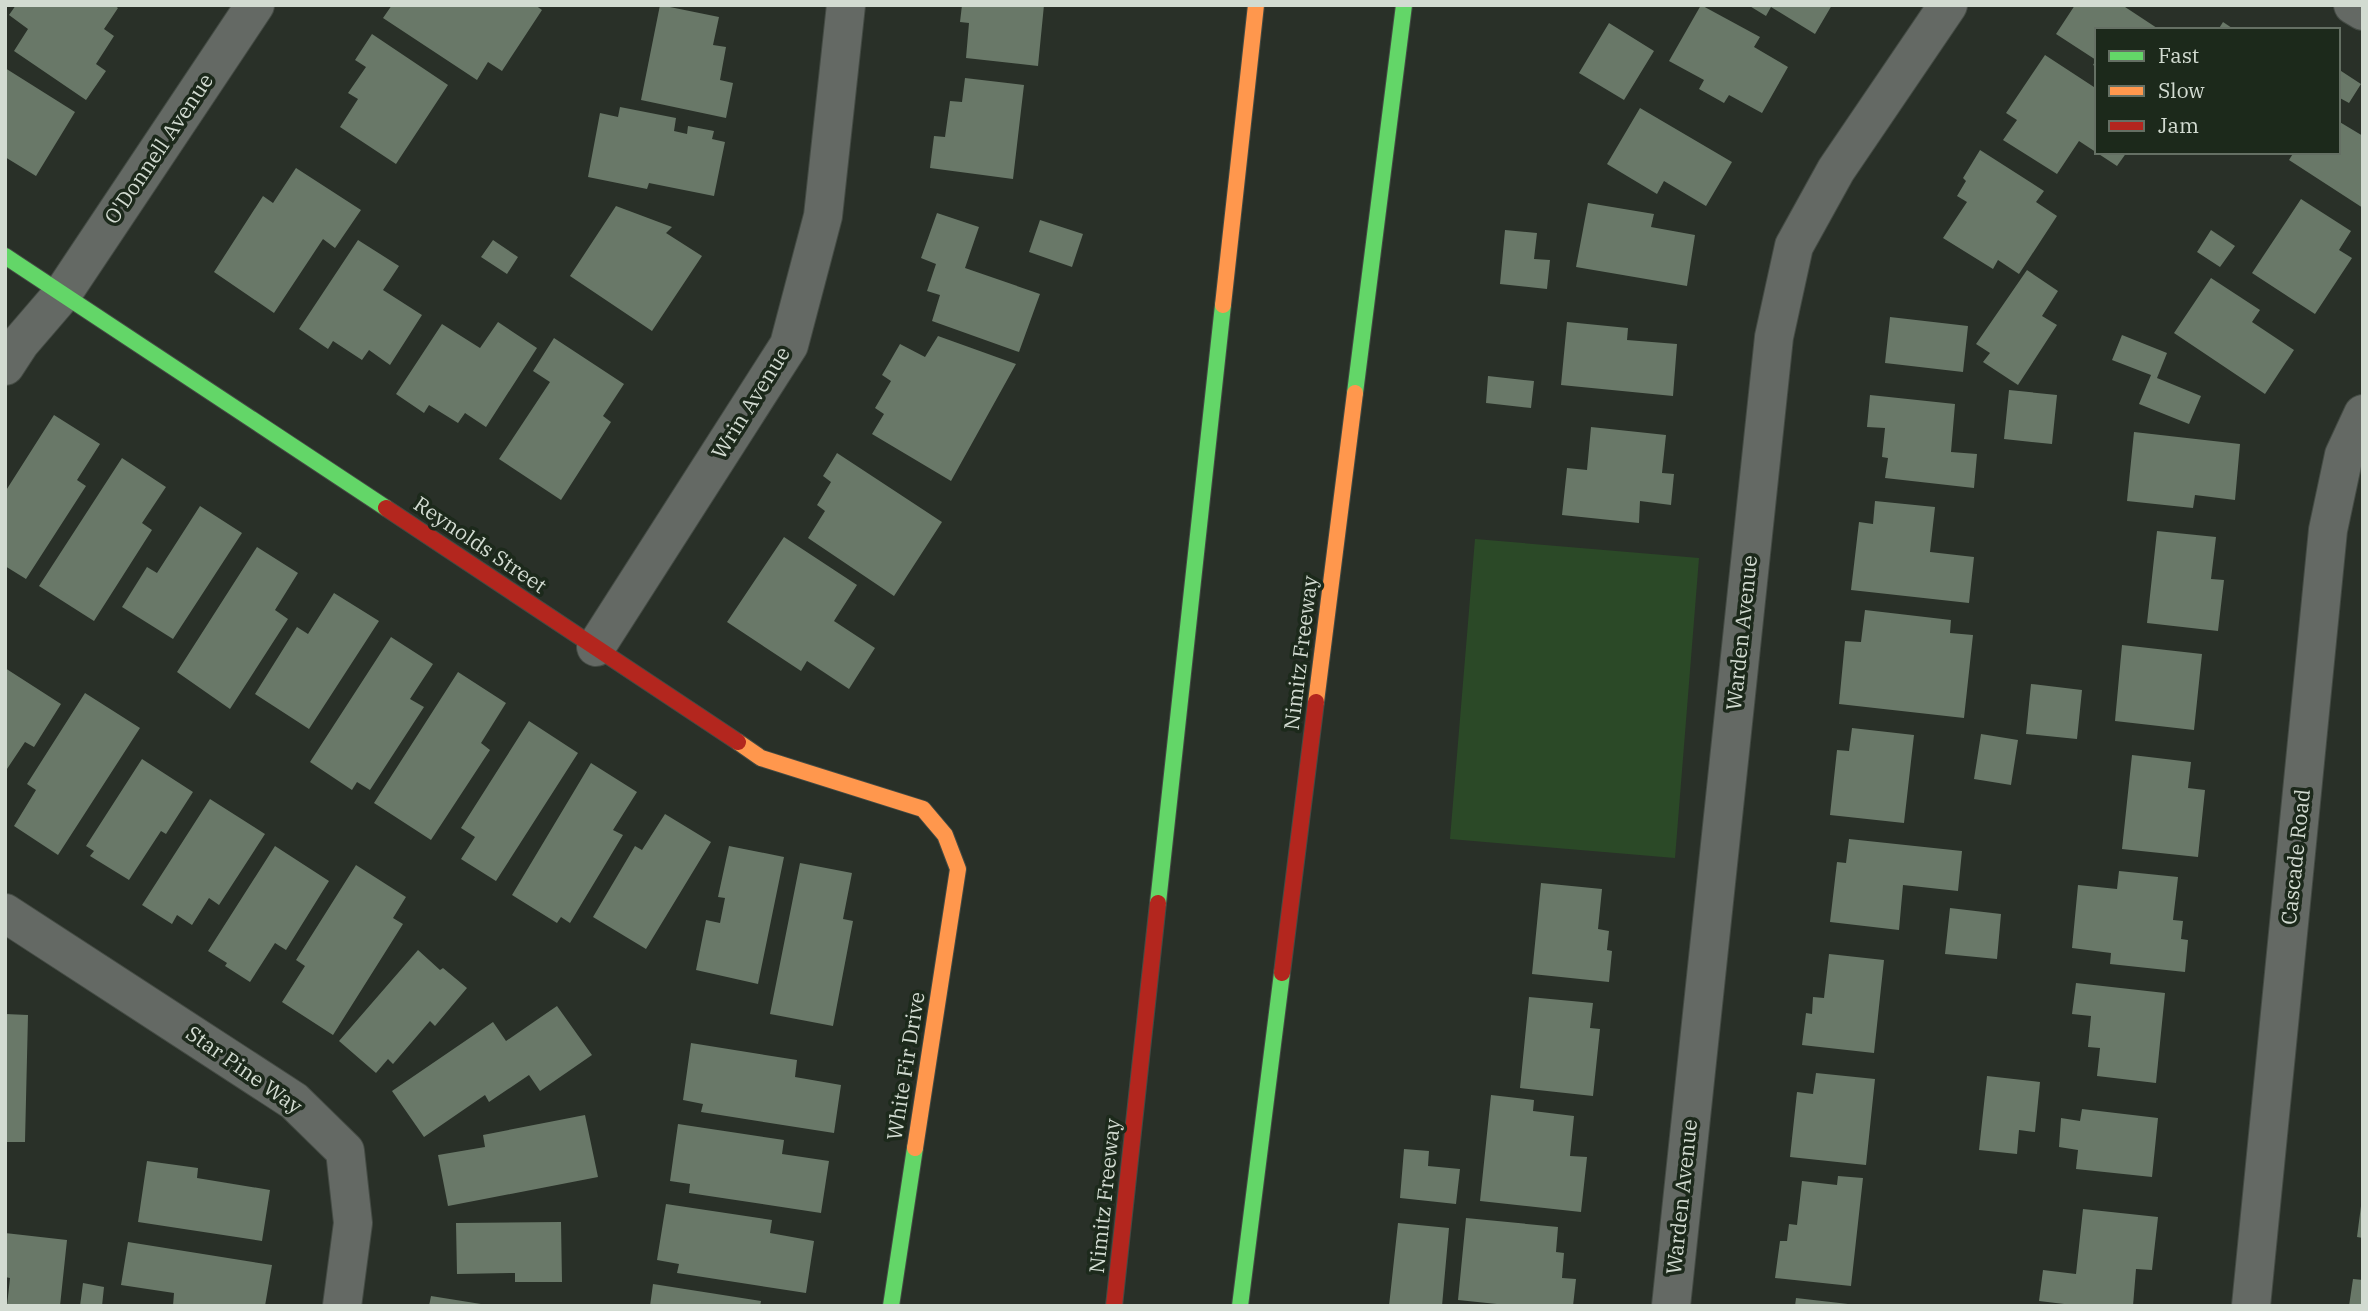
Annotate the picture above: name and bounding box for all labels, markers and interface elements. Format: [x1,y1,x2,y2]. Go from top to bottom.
legend [2095,28,2340,154]
text: Fast [2158,41,2199,69]
street label: O'Donnell Avenue [97,68,219,229]
text: Slow [2158,76,2205,104]
text: Jam [2158,111,2199,139]
street label: Wrin Avenue [704,341,796,464]
street label: Reynolds Street [409,489,552,599]
street label: Warden Avenue [1719,554,1763,712]
street label: Nimitz Freeway [1277,573,1323,732]
street label: Cascade Road [2274,787,2316,926]
street label: White Fir Drive [879,990,931,1142]
street label: Star Pine Way [181,1019,309,1120]
street label: Nimitz Freeway [1082,1116,1126,1275]
street label: Warden Avenue [1659,1118,1703,1276]

